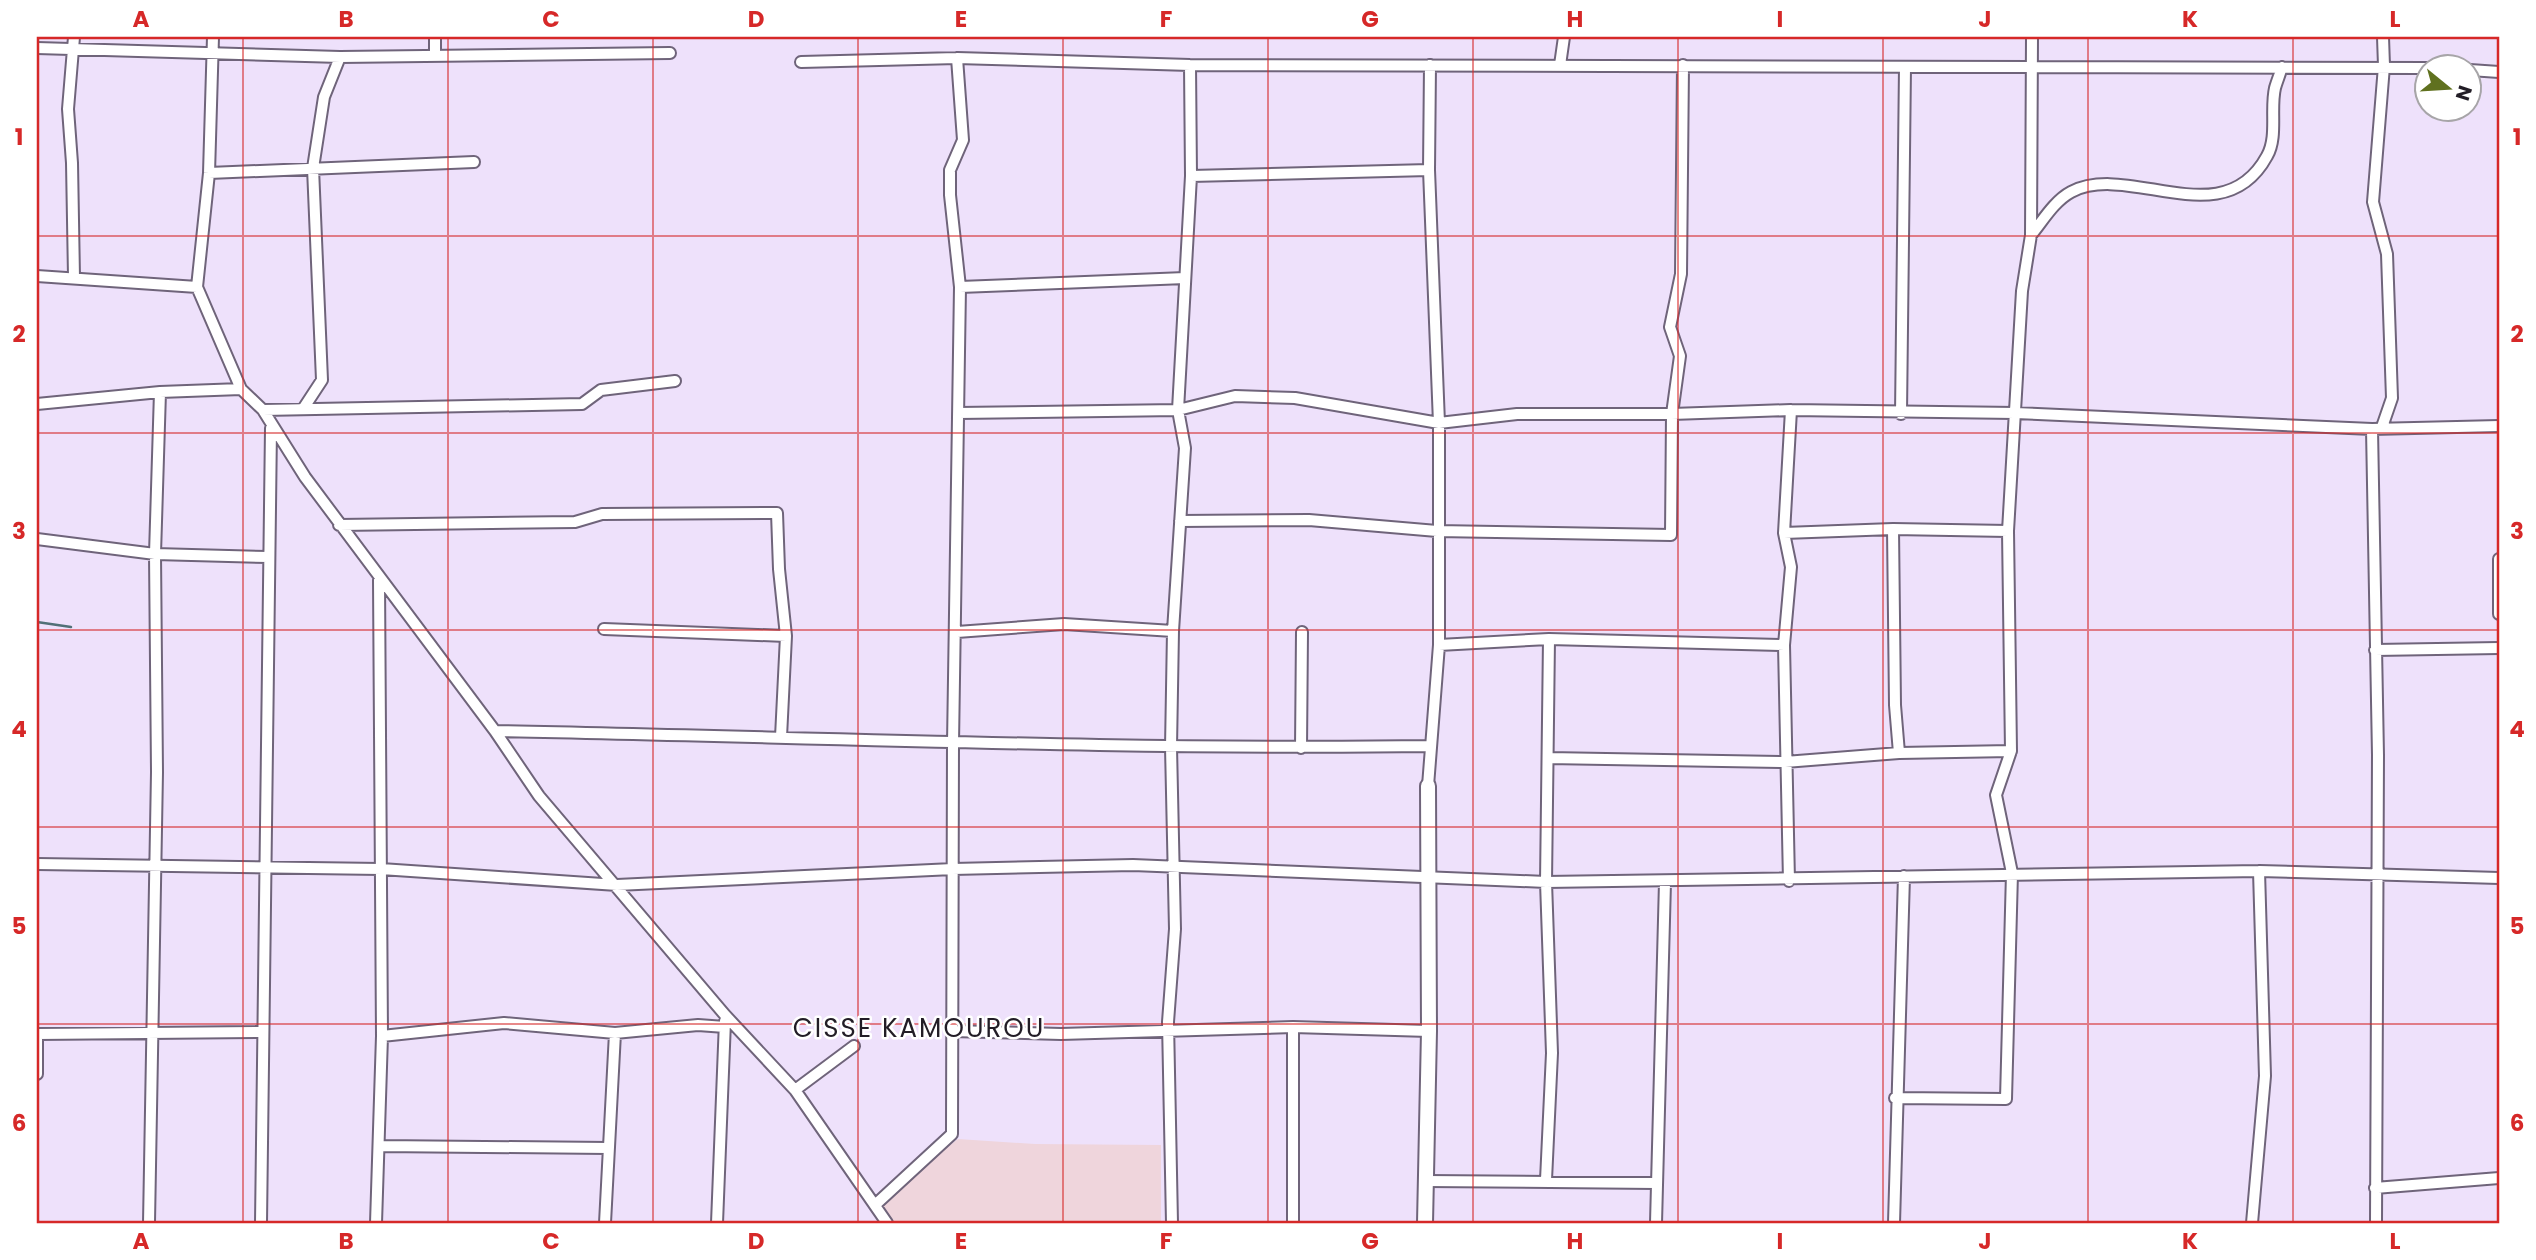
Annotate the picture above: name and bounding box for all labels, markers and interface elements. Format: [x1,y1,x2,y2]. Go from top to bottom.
text: A [133,3,150,35]
text: B [338,3,354,35]
text: C [542,3,560,35]
text: D [748,3,764,35]
text: E [955,3,967,35]
text: F [1160,3,1172,35]
text: G [1361,3,1379,35]
text: H [1567,3,1583,35]
text: I [1777,3,1783,35]
text: J [1978,3,1992,35]
text: K [2182,3,2198,35]
text: L [2390,3,2401,35]
north arrow [2414,52,2484,122]
text: N [2449,82,2479,104]
text: 1 [15,121,23,153]
text: 1 [2513,121,2521,153]
text: 2 [12,318,26,350]
text: 2 [2510,318,2524,350]
text: 3 [12,515,26,547]
text: 3 [2510,515,2524,547]
text: 4 [11,713,27,745]
text: 4 [2509,713,2525,745]
text: 5 [12,910,26,942]
text: 5 [2510,910,2524,942]
district label: CISSE KAMOUROU [793,1010,1045,1046]
text: 6 [12,1107,26,1139]
text: 6 [2510,1107,2524,1139]
text: A [133,1225,150,1257]
text: B [338,1225,354,1257]
text: C [542,1225,560,1257]
text: D [748,1225,764,1257]
text: E [955,1225,967,1257]
text: F [1160,1225,1172,1257]
text: G [1361,1225,1379,1257]
text: H [1567,1225,1583,1257]
text: I [1777,1225,1783,1257]
text: J [1978,1225,1992,1257]
text: K [2182,1225,2198,1257]
text: L [2390,1225,2401,1257]

